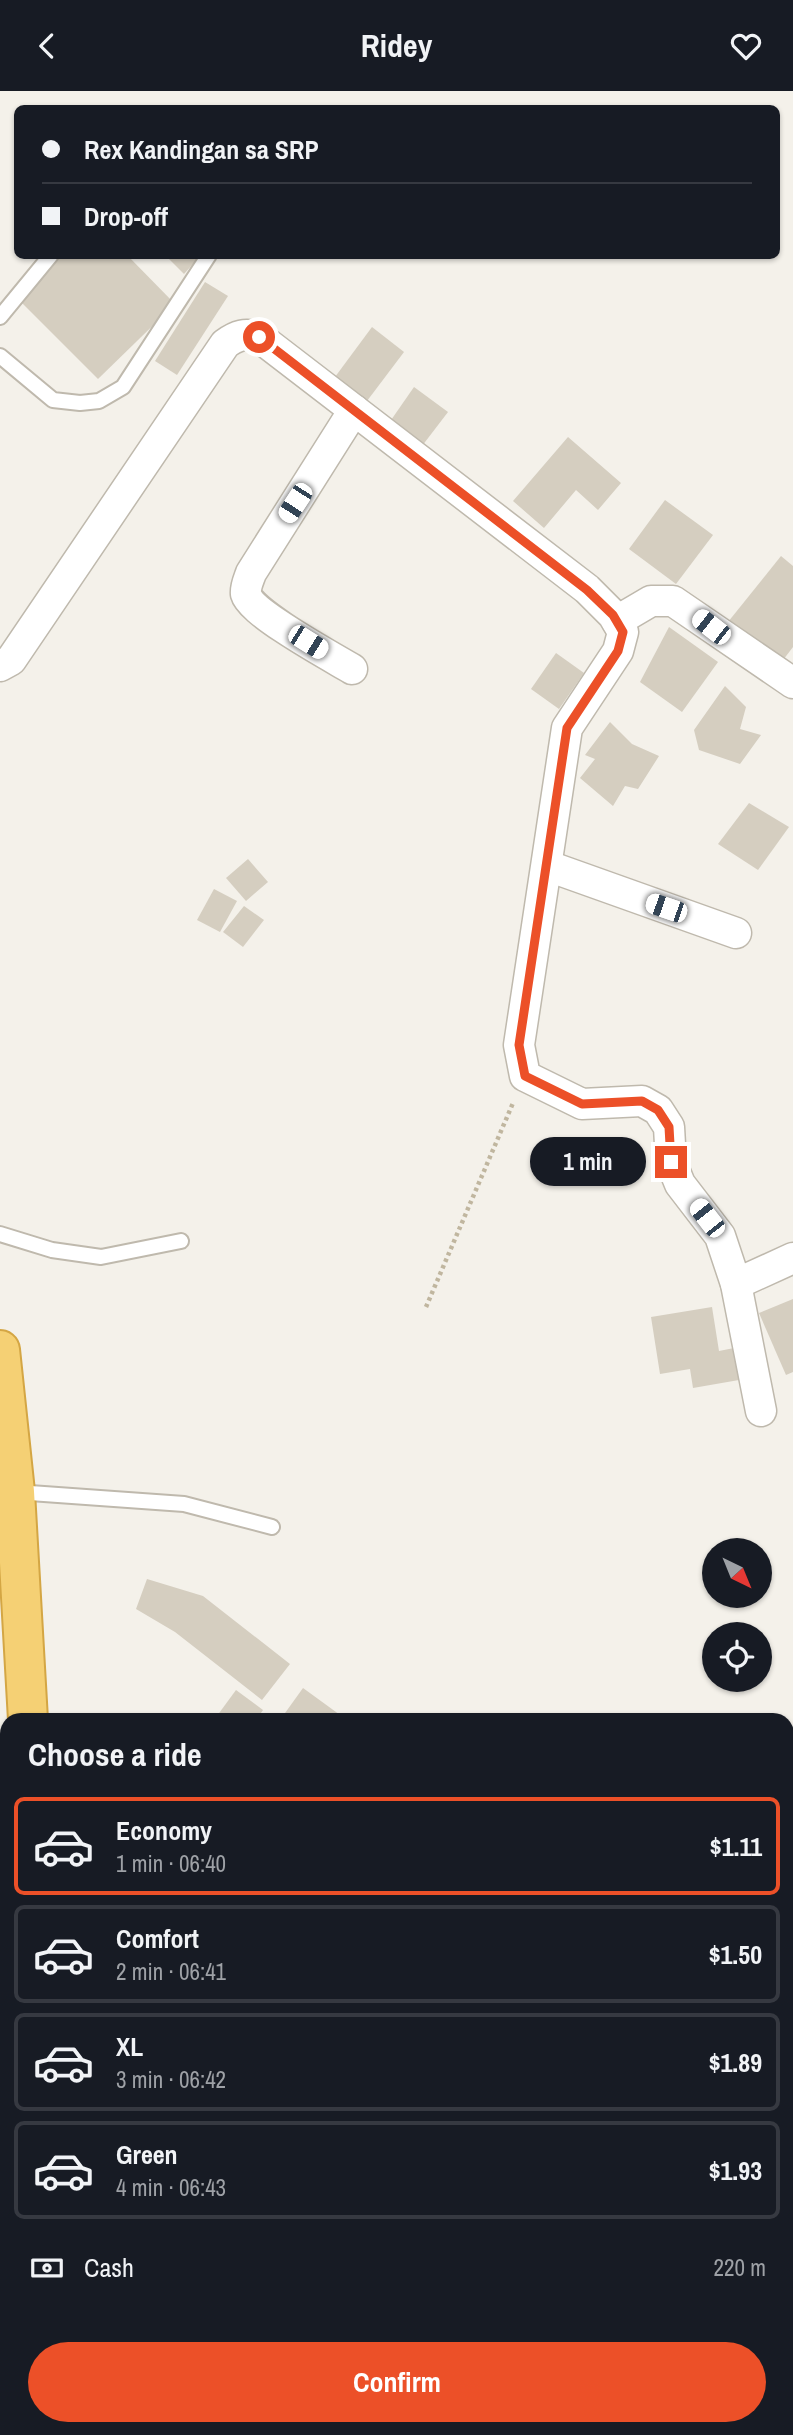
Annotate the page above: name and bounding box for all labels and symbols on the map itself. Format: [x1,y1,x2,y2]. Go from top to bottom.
route start [243,321,275,353]
car [275,480,316,526]
car [688,606,735,648]
car [285,622,332,662]
car [643,891,690,925]
callout: 1 min [531,1137,646,1187]
route end [655,1146,687,1178]
car [686,1195,729,1241]
north arrow [702,1538,772,1608]

